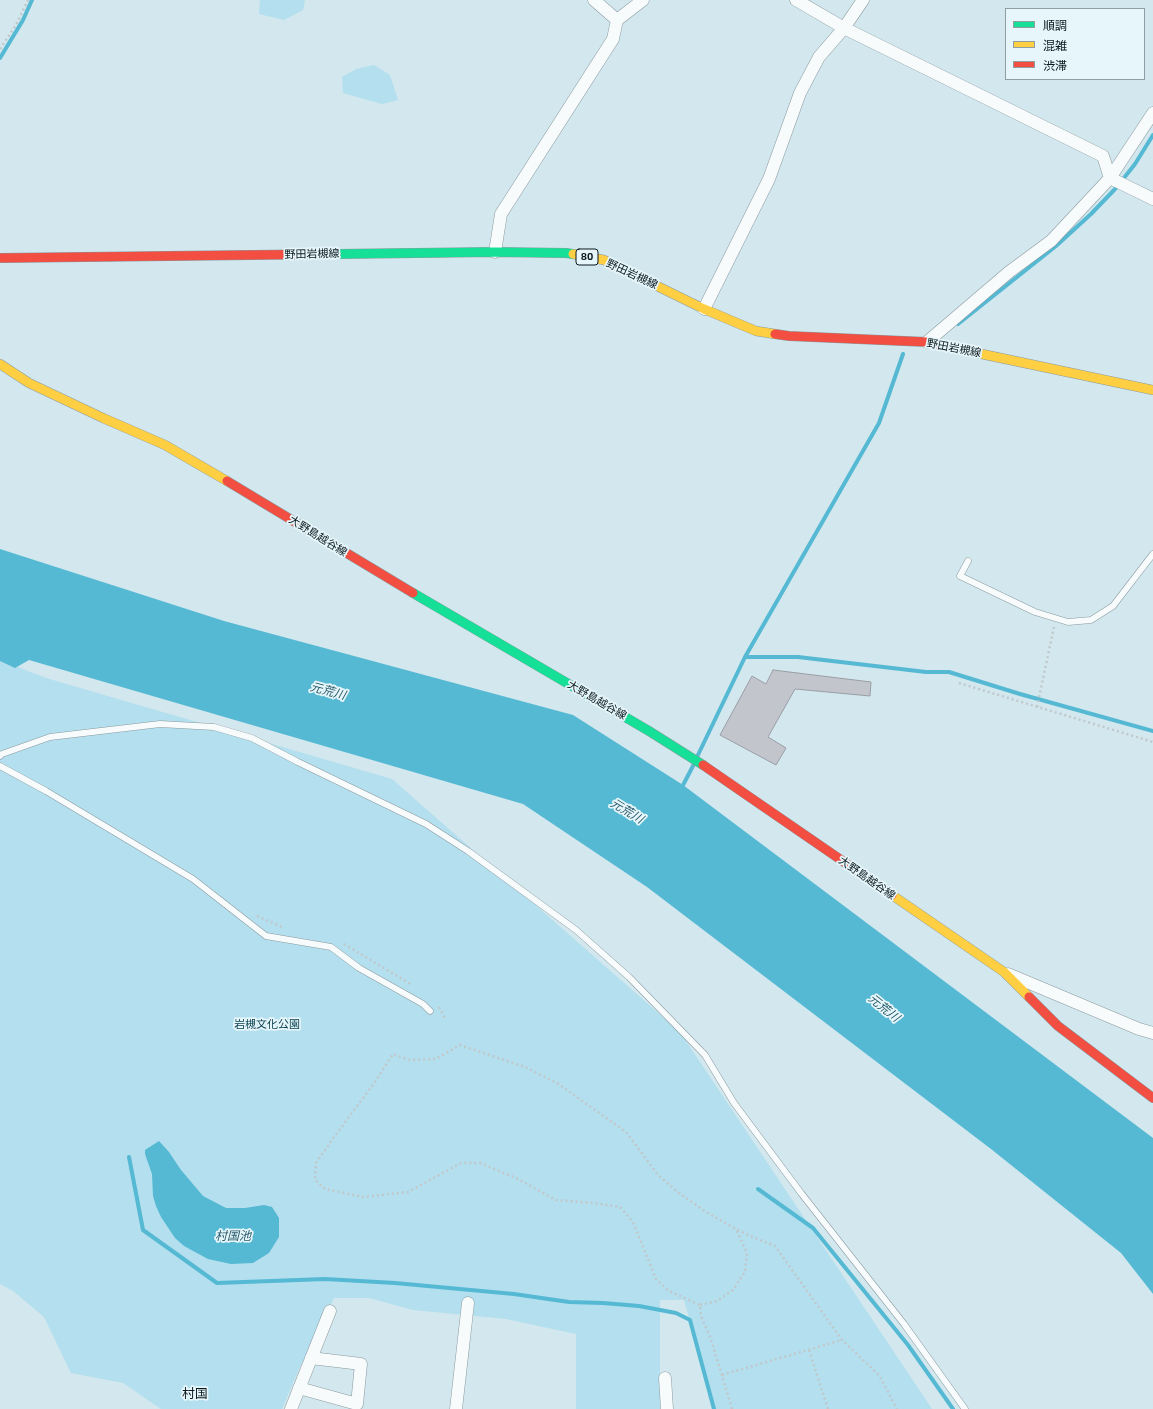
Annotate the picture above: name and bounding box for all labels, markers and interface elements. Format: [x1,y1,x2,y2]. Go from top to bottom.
legend [1005,8,1145,80]
text: 順調 [1043,18,1067,32]
text: 混雑 [1043,38,1067,52]
text: 渋滞 [1043,58,1067,72]
street label: 野田岩槻線 [284,247,340,261]
road number: 80 [576,249,598,265]
street label: 野田岩槻線 [604,256,660,292]
street label: 野田岩槻線 [926,336,982,360]
street label: 大野島越谷線 [287,513,349,559]
street label: 大野島越谷線 [565,678,629,722]
water label: 元荒川 [309,679,347,703]
water label: 元荒川 [608,796,646,826]
street label: 大野島越谷線 [836,854,898,902]
water label: 元荒川 [865,991,903,1025]
park label: 岩槻文化公園 [234,1017,300,1031]
water label: 村国池 [215,1229,251,1243]
district label: 村国 [182,1386,208,1402]

